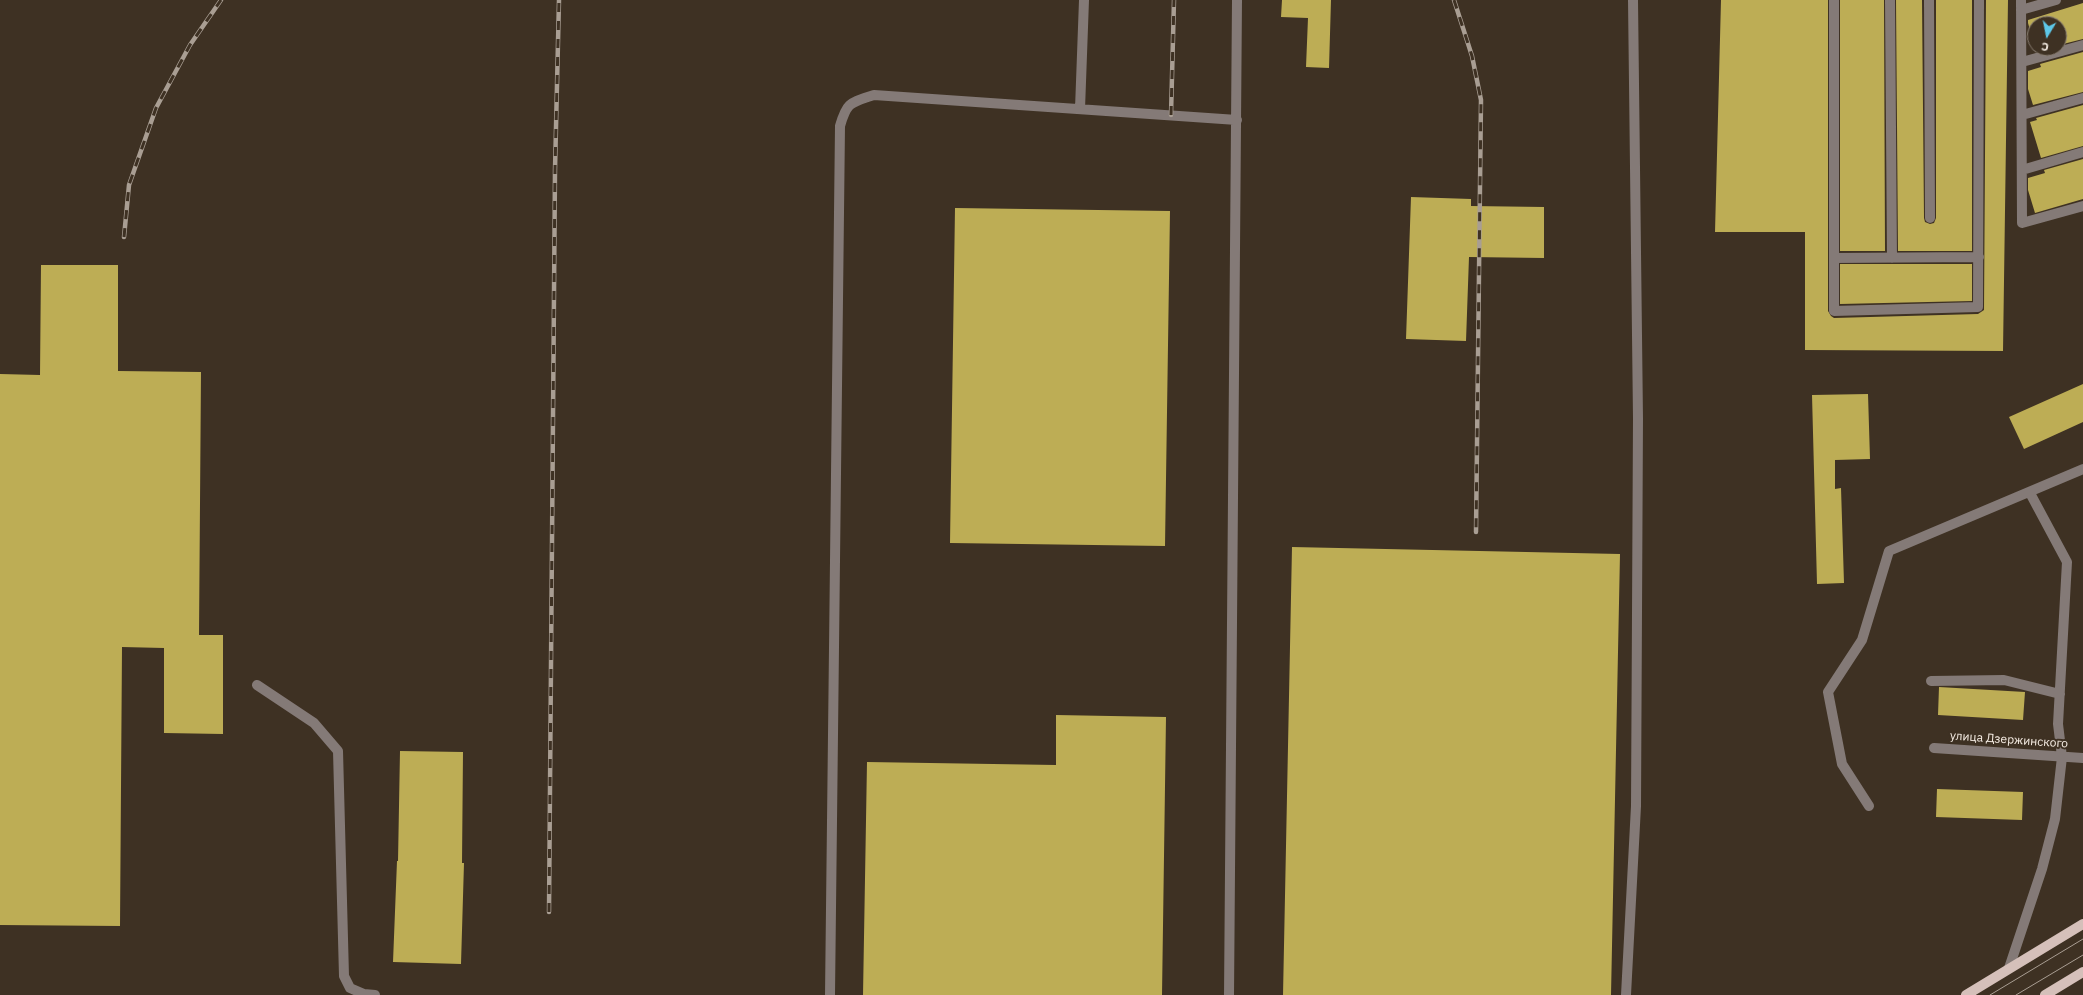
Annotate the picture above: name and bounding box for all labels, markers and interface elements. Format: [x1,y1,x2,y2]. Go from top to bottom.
north arrow [2027,16,2067,56]
text: С [2040,39,2050,54]
street label: улица Дзержинского [1949,729,2069,751]

